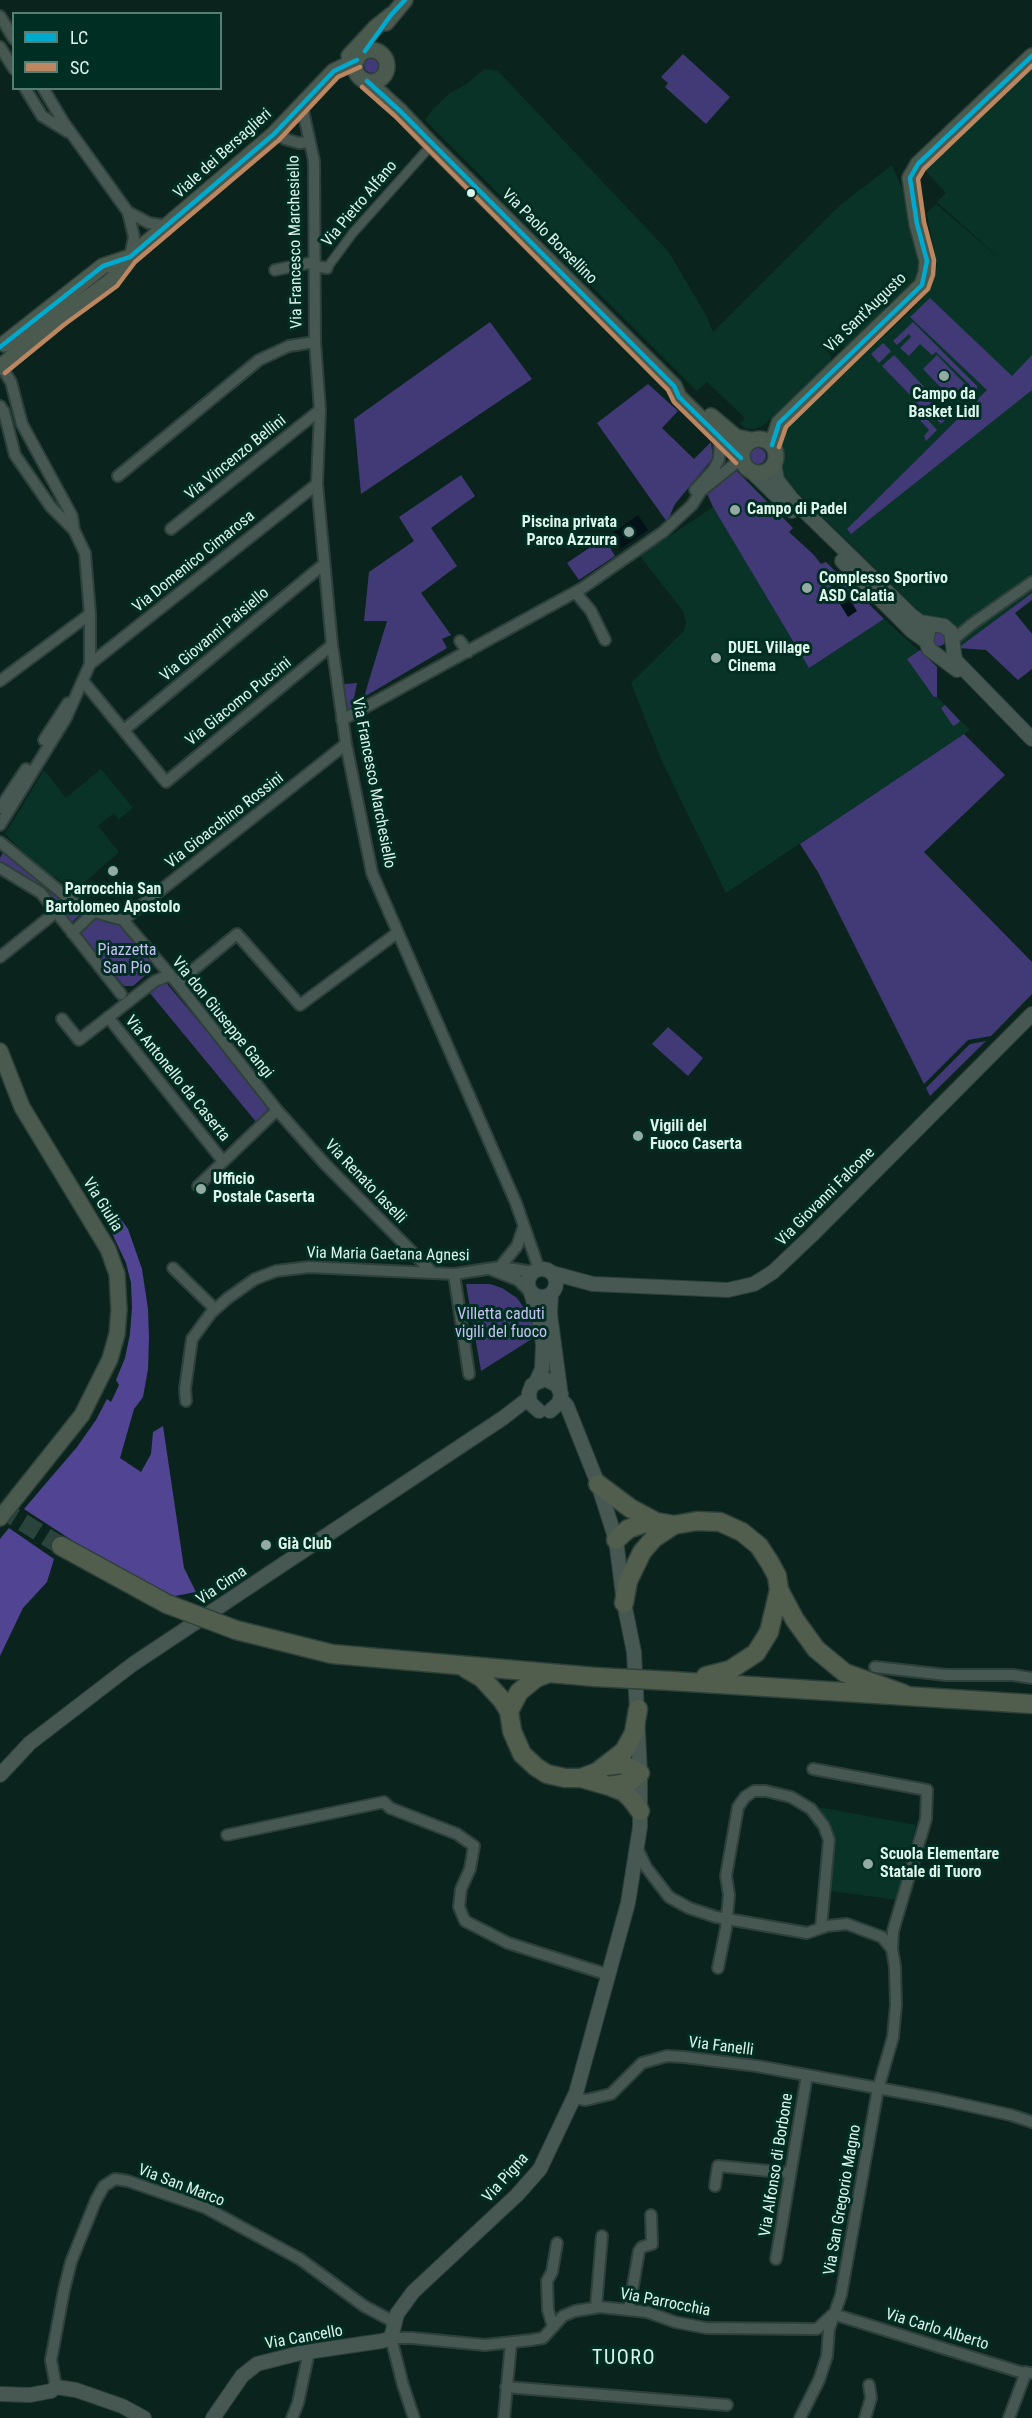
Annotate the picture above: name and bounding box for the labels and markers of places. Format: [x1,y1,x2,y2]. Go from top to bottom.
unlabelled marker [465,187,477,199]
marker: Campo da Basket Lidl [937,369,951,383]
place label: Campo da Basket Lidl [908,385,980,423]
place label: Campo di Padel [747,500,847,520]
marker: Campo di Padel [728,503,742,517]
place label: Piscina privata Parco Azzurra [522,513,617,551]
marker: Piscina privata Parco Azzurra [622,525,636,539]
place label: Complesso Sportivo ASD Calatia [819,569,948,607]
marker: Complesso Sportivo ASD Calatia [800,581,814,595]
place label: DUEL Village Cinema [728,639,810,677]
marker: DUEL Village Cinema [709,651,723,665]
marker: Parrocchia San Bartolomeo Apostolo [106,864,120,878]
place label: Parrocchia San Bartolomeo Apostolo [46,880,180,918]
place label: Vigili del Fuoco Caserta [650,1117,742,1155]
marker: Vigili del Fuoco Caserta [631,1129,645,1143]
place label: Ufficio Postale Caserta [213,1170,315,1208]
marker: Ufficio Postale Caserta [194,1182,208,1196]
place label: Già Club [278,1535,332,1555]
marker: Già Club [259,1538,273,1552]
place label: Scuola Elementare Statale di Tuoro [880,1845,999,1883]
marker: Scuola Elementare Statale di Tuoro [861,1857,875,1871]

